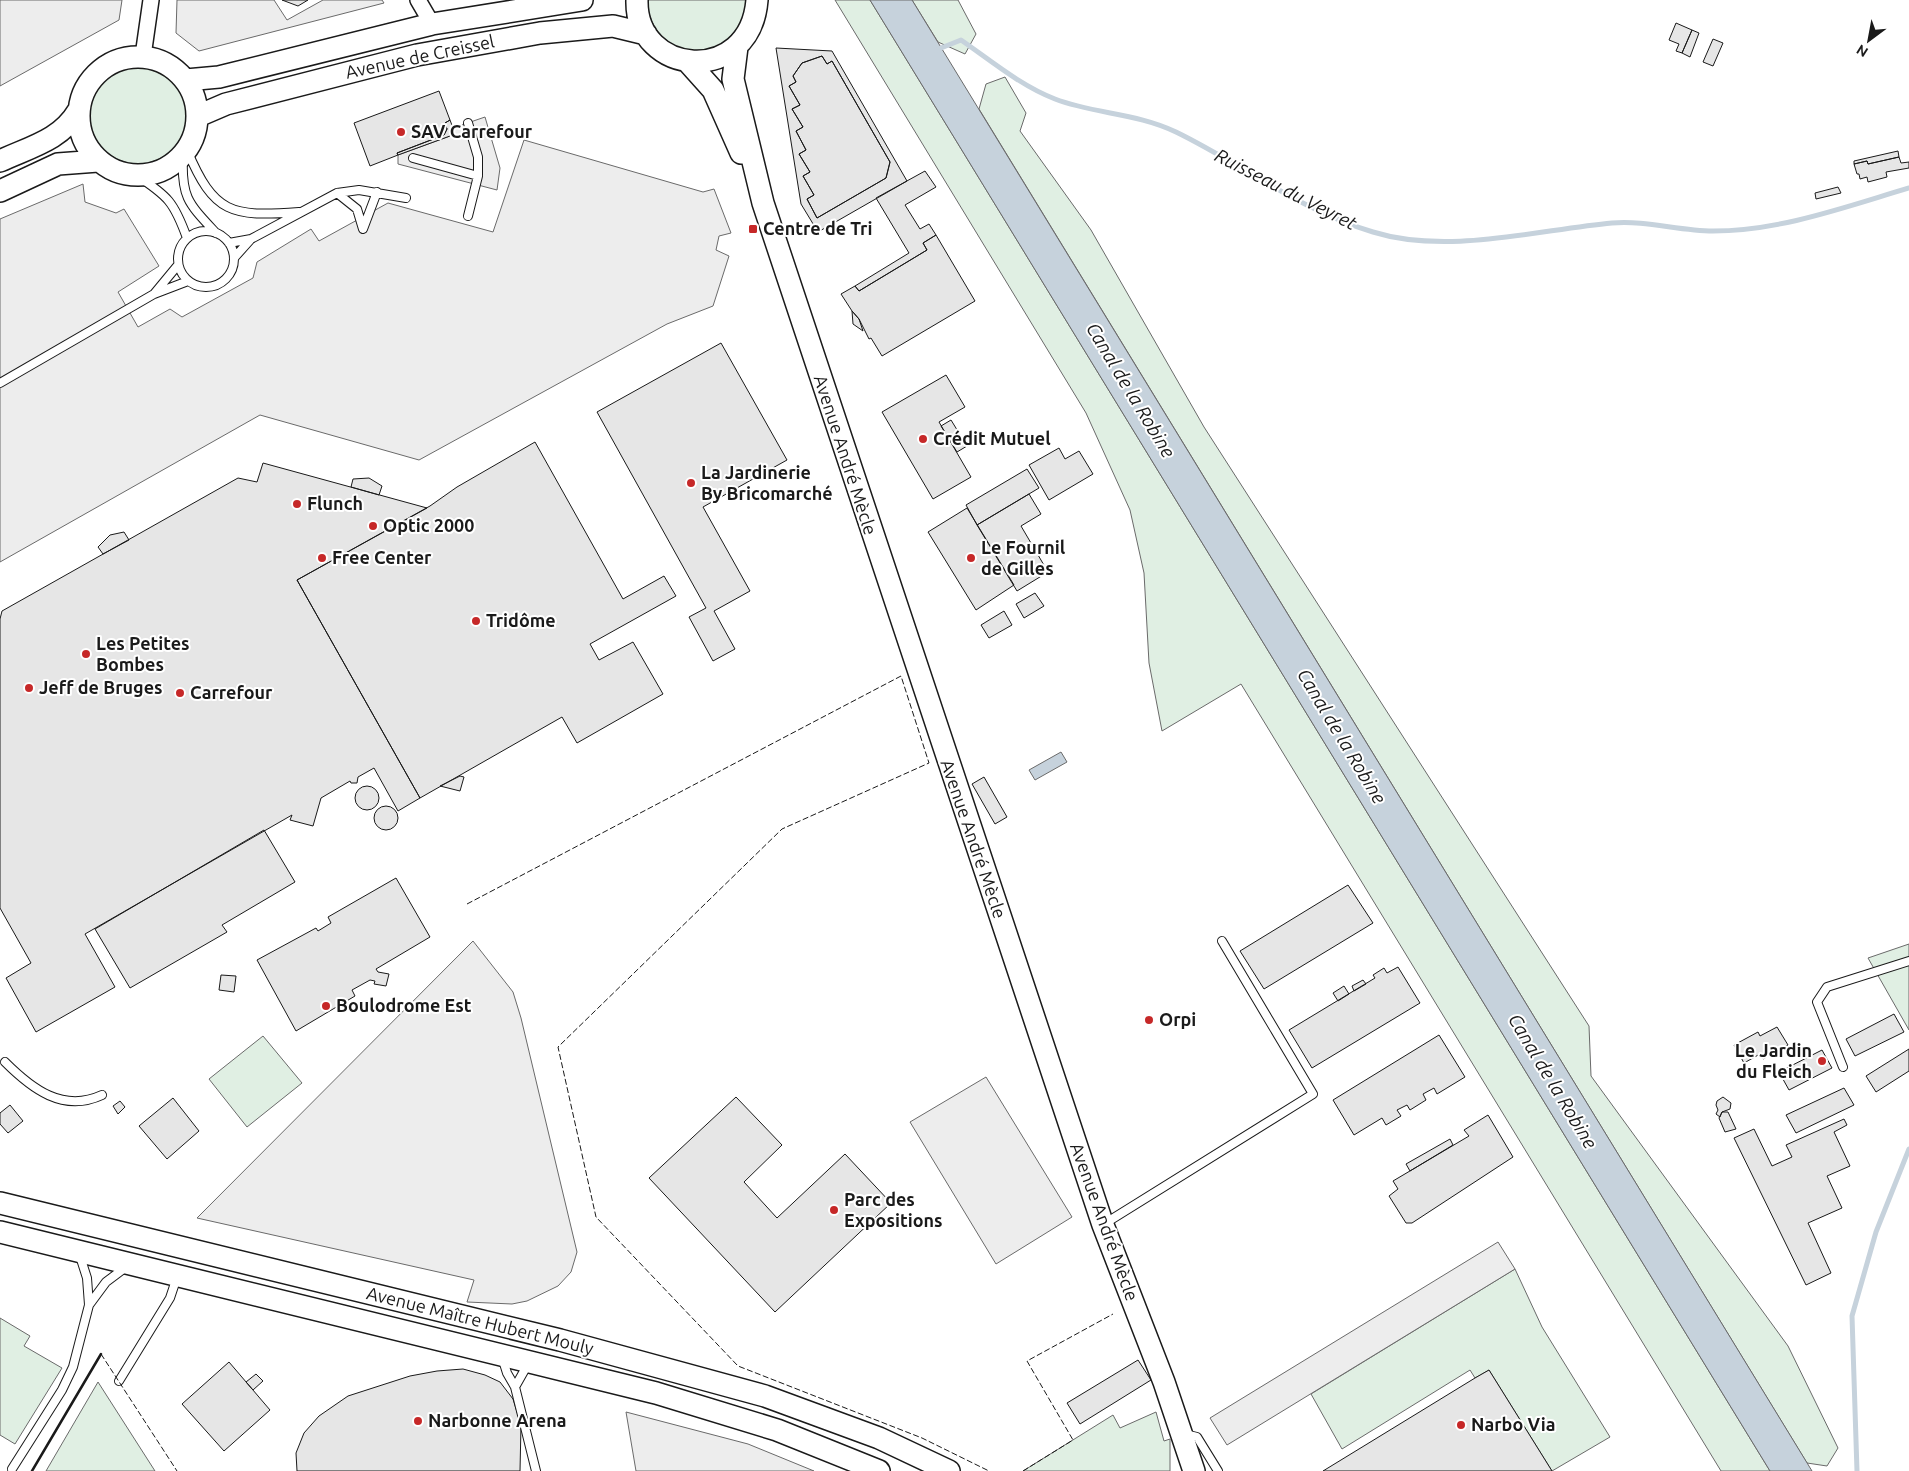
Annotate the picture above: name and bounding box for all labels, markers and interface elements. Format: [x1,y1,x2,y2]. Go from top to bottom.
north arrow [1844,15,1894,65]
street label: Avenue de Creissel [343,30,496,82]
text: N [1853,41,1871,61]
place label: SAV Carrefour [411,121,533,141]
marker: SAV Carrefour [395,126,407,138]
water label: Ruisseau du Veyret [1211,144,1361,234]
place label: Centre de Tri [763,218,872,238]
marker: Centre de Tri [747,223,759,235]
water label: Canal de la Robine [1082,319,1180,462]
street label: Avenue André Mècle [811,372,881,537]
place label: Crédit Mutuel [933,428,1051,448]
marker: Crédit Mutuel [917,433,929,445]
place label: La Jardinerie By Bricomarché [701,462,833,503]
marker: La Jardinerie By Bricomarché [685,477,697,489]
place label: Flunch [307,493,363,513]
marker: Flunch [291,498,303,510]
place label: Optic 2000 [383,515,474,535]
marker: Optic 2000 [367,520,379,532]
place label: Le Fournil de Gilles [981,537,1066,578]
place label: Free Center [332,547,432,567]
marker: Free Center [316,552,328,564]
marker: Le Fournil de Gilles [965,552,977,564]
place label: Tridôme [486,610,556,630]
marker: Tridôme [470,615,482,627]
place label: Les Petites Bombes [96,633,190,674]
marker: Les Petites Bombes [80,648,92,660]
water label: Canal de la Robine [1293,665,1391,808]
place label: Jeff de Bruges [39,677,163,697]
marker: Jeff de Bruges [23,682,35,694]
place label: Carrefour [190,682,273,702]
marker: Carrefour [174,687,186,699]
street label: Avenue André Mècle [937,757,1011,921]
place label: Boulodrome Est [336,995,472,1015]
marker: Boulodrome Est [320,1000,332,1012]
place label: Orpi [1159,1009,1196,1029]
water label: Canal de la Robine [1504,1010,1602,1153]
marker: Orpi [1143,1014,1155,1026]
place label: Le Jardin du Fleich [1735,1040,1812,1081]
marker: Le Jardin du Fleich [1816,1055,1828,1067]
street label: Avenue André Mècle [1067,1140,1143,1303]
place label: Parc des Expositions [844,1189,943,1230]
marker: Parc des Expositions [828,1204,840,1216]
street label: Avenue Maître Hubert Mouly [365,1282,596,1358]
place label: Narbonne Arena [428,1410,567,1430]
place label: Narbo Via [1471,1414,1555,1434]
marker: Narbonne Arena [412,1415,424,1427]
marker: Narbo Via [1455,1419,1467,1431]

